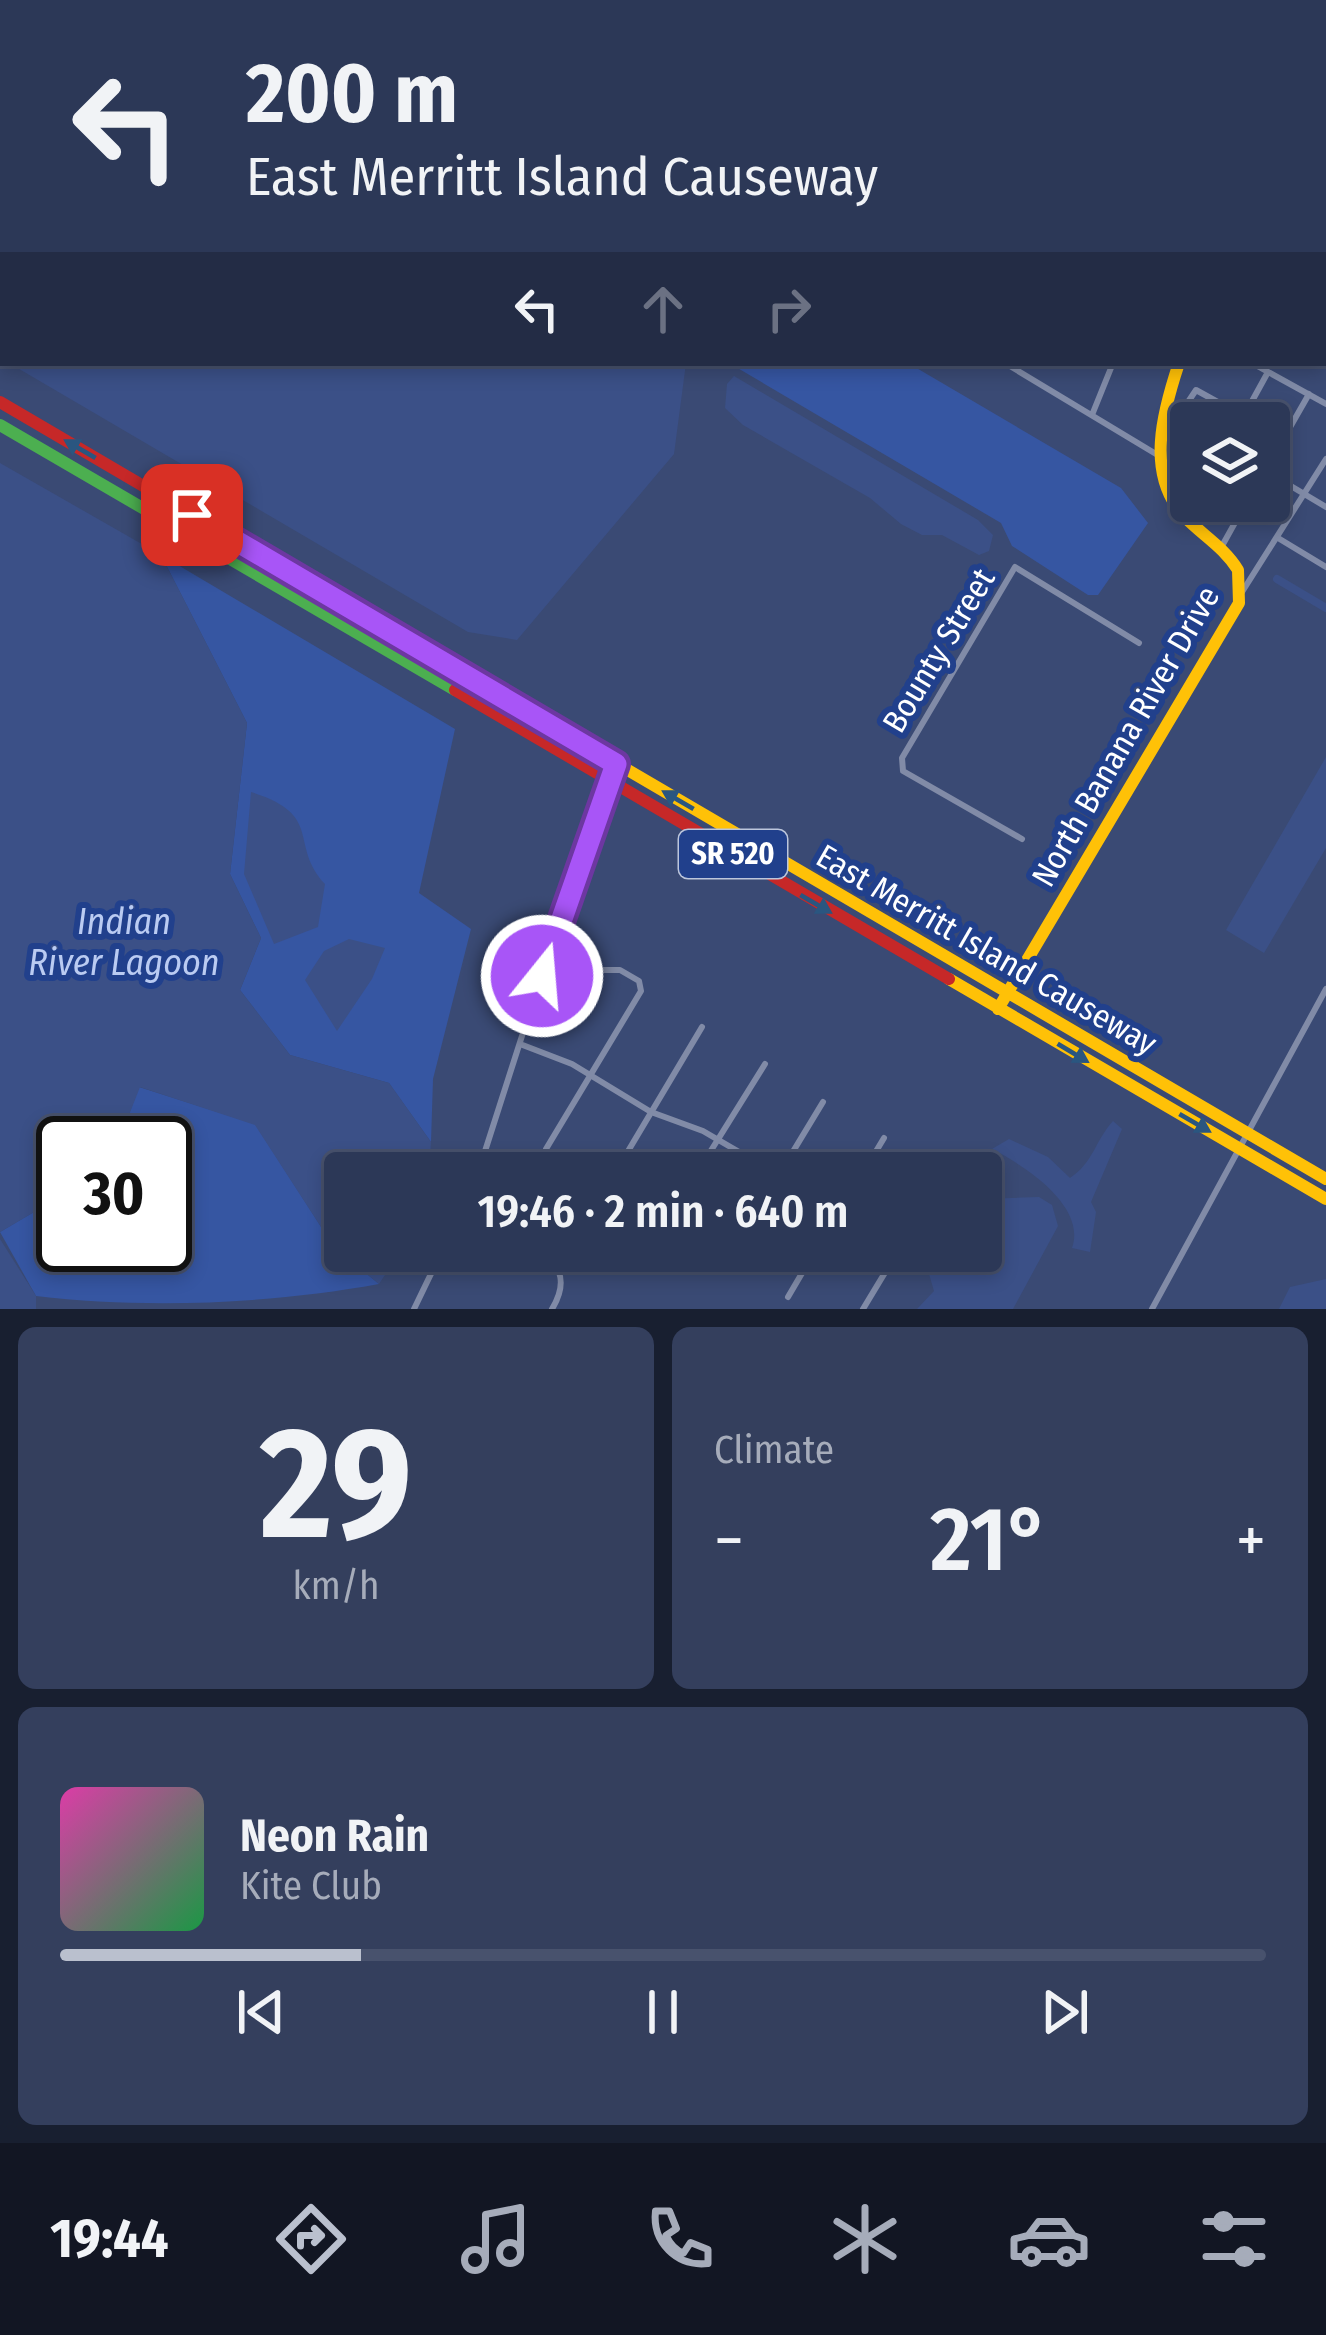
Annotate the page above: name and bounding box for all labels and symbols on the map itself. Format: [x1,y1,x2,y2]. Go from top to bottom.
one-way arrow [63,440,97,461]
pin [141,464,243,566]
street label: Bounty Street [874,561,1004,740]
street label: North Banana River Drive [1023,579,1228,894]
one-way arrow [661,790,694,811]
road number: SR 520 [679,830,787,878]
street label: East Merritt Island Causeway [809,836,1164,1064]
one-way arrow [800,892,833,913]
water label: Indian River Lagoon [28,900,220,985]
position arrow [479,913,605,1039]
one-way arrow [1057,1042,1090,1063]
one-way arrow [1178,1112,1211,1133]
speed limit sign: 30 [36,1116,192,1272]

